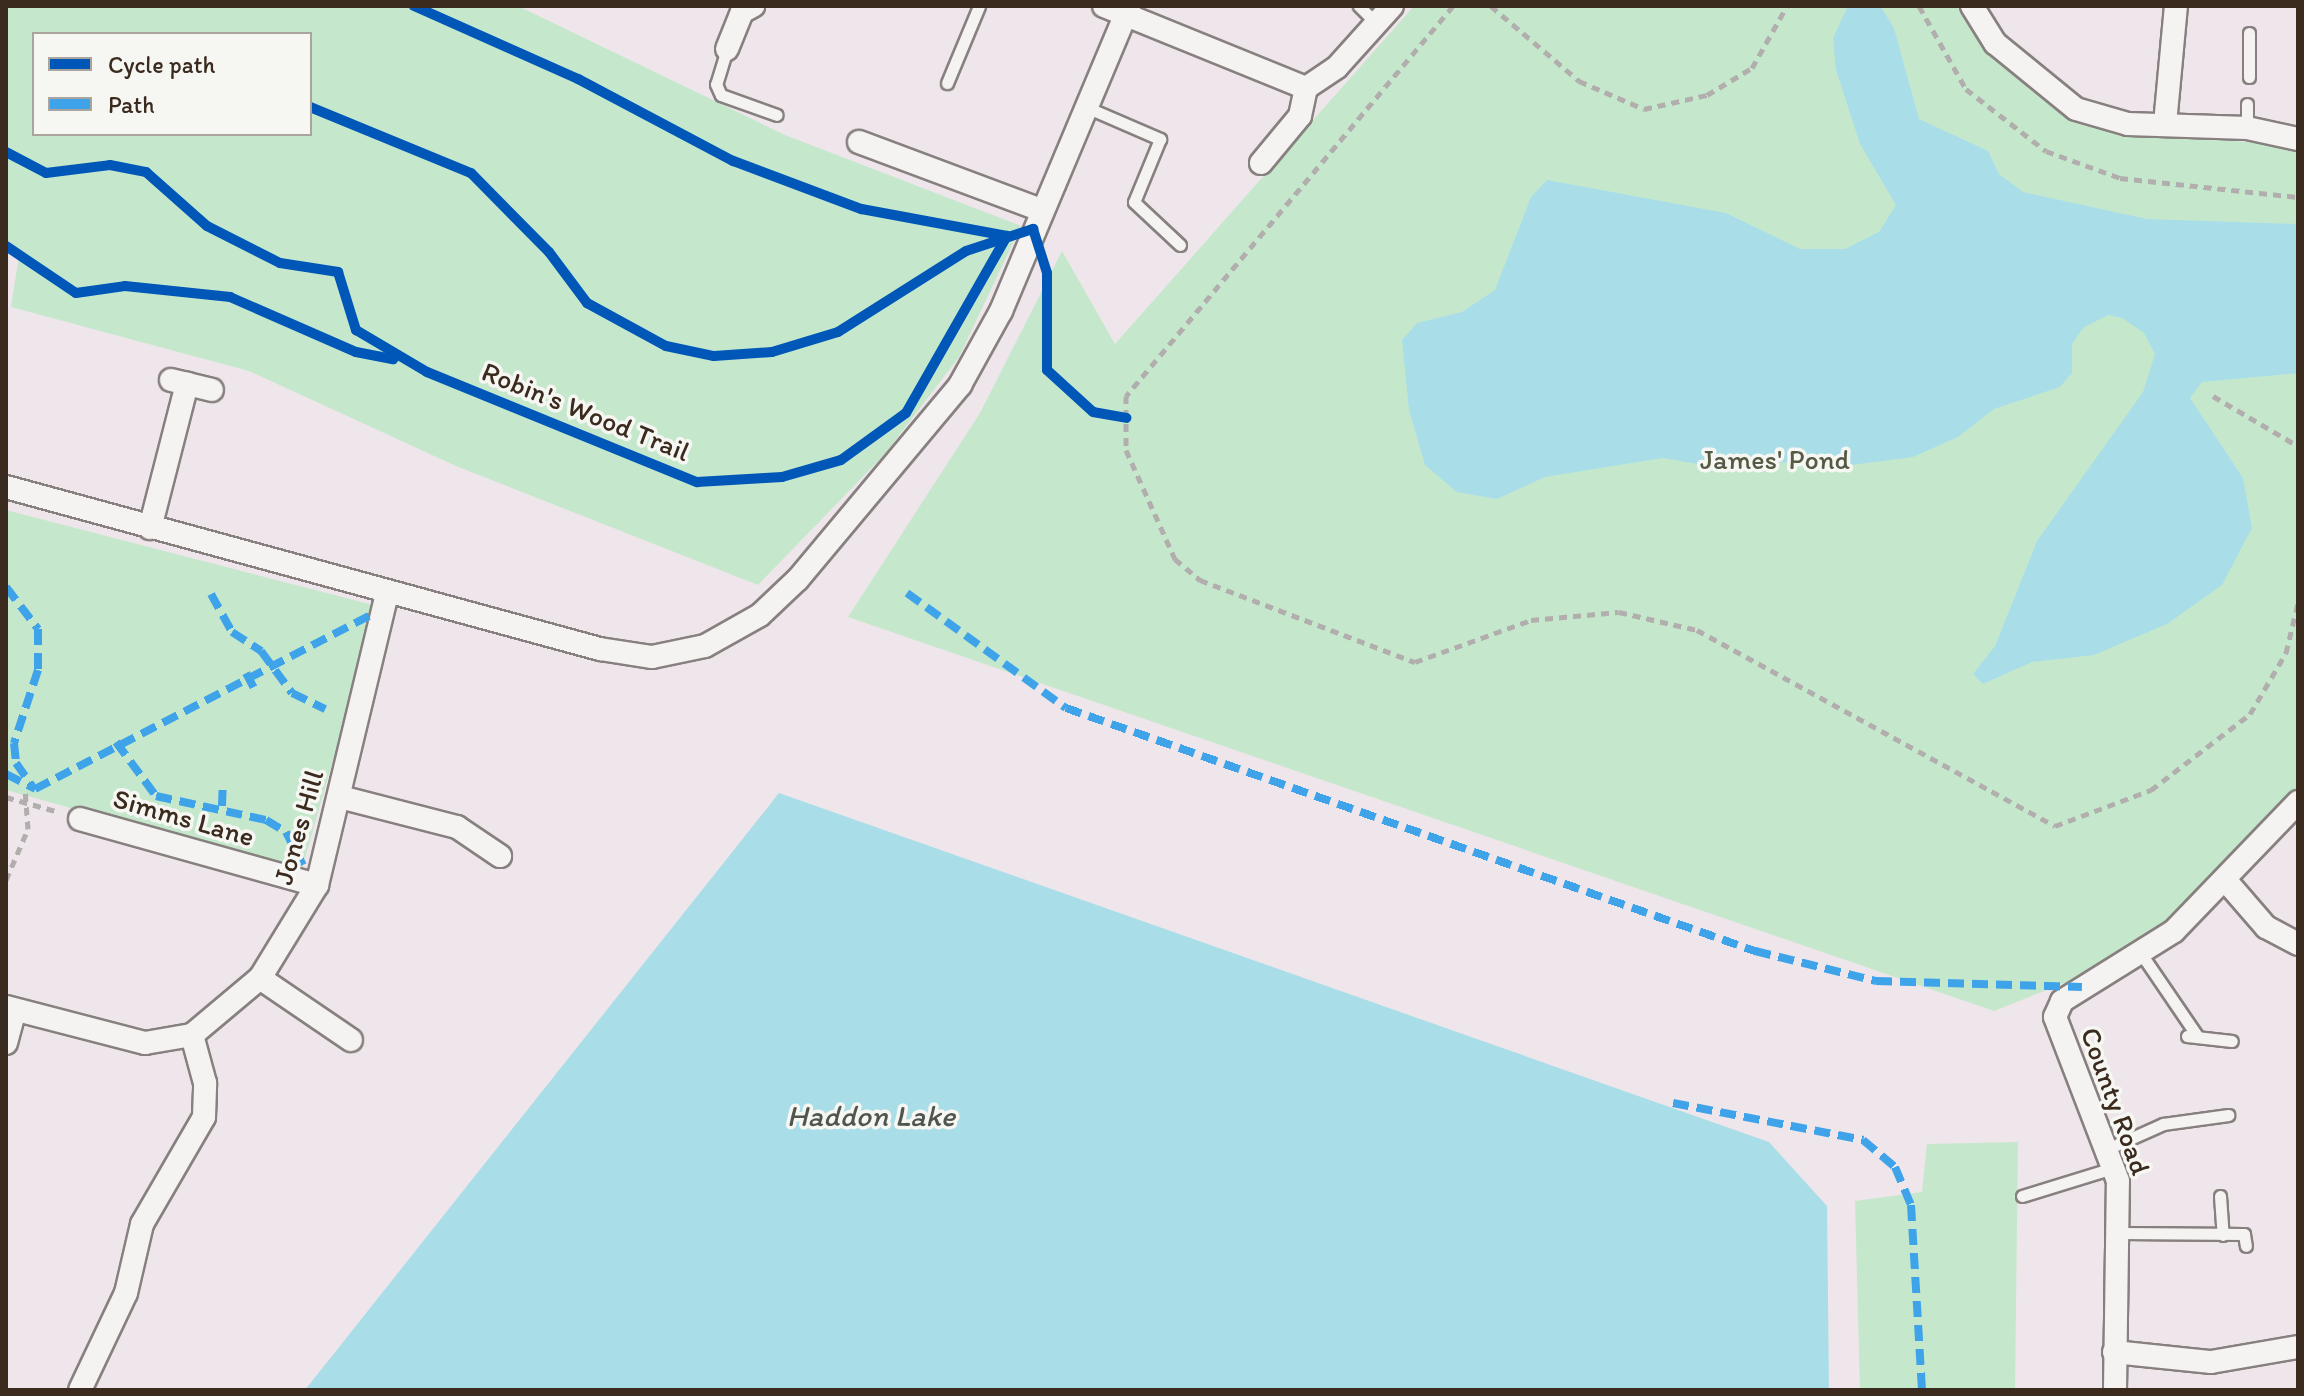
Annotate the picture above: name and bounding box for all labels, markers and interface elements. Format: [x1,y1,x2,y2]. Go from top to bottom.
legend [32,32,312,136]
text: Cycle path [108,50,215,79]
text: Path [108,90,155,119]
street label: Robin's Wood Trail [478,354,694,468]
park label: James' Pond [1701,442,1849,476]
street label: Jones Hill [266,766,330,888]
street label: Simms Lane [109,781,259,853]
street label: County Road [2074,1023,2158,1179]
water label: Haddon Lake [787,1098,955,1134]

